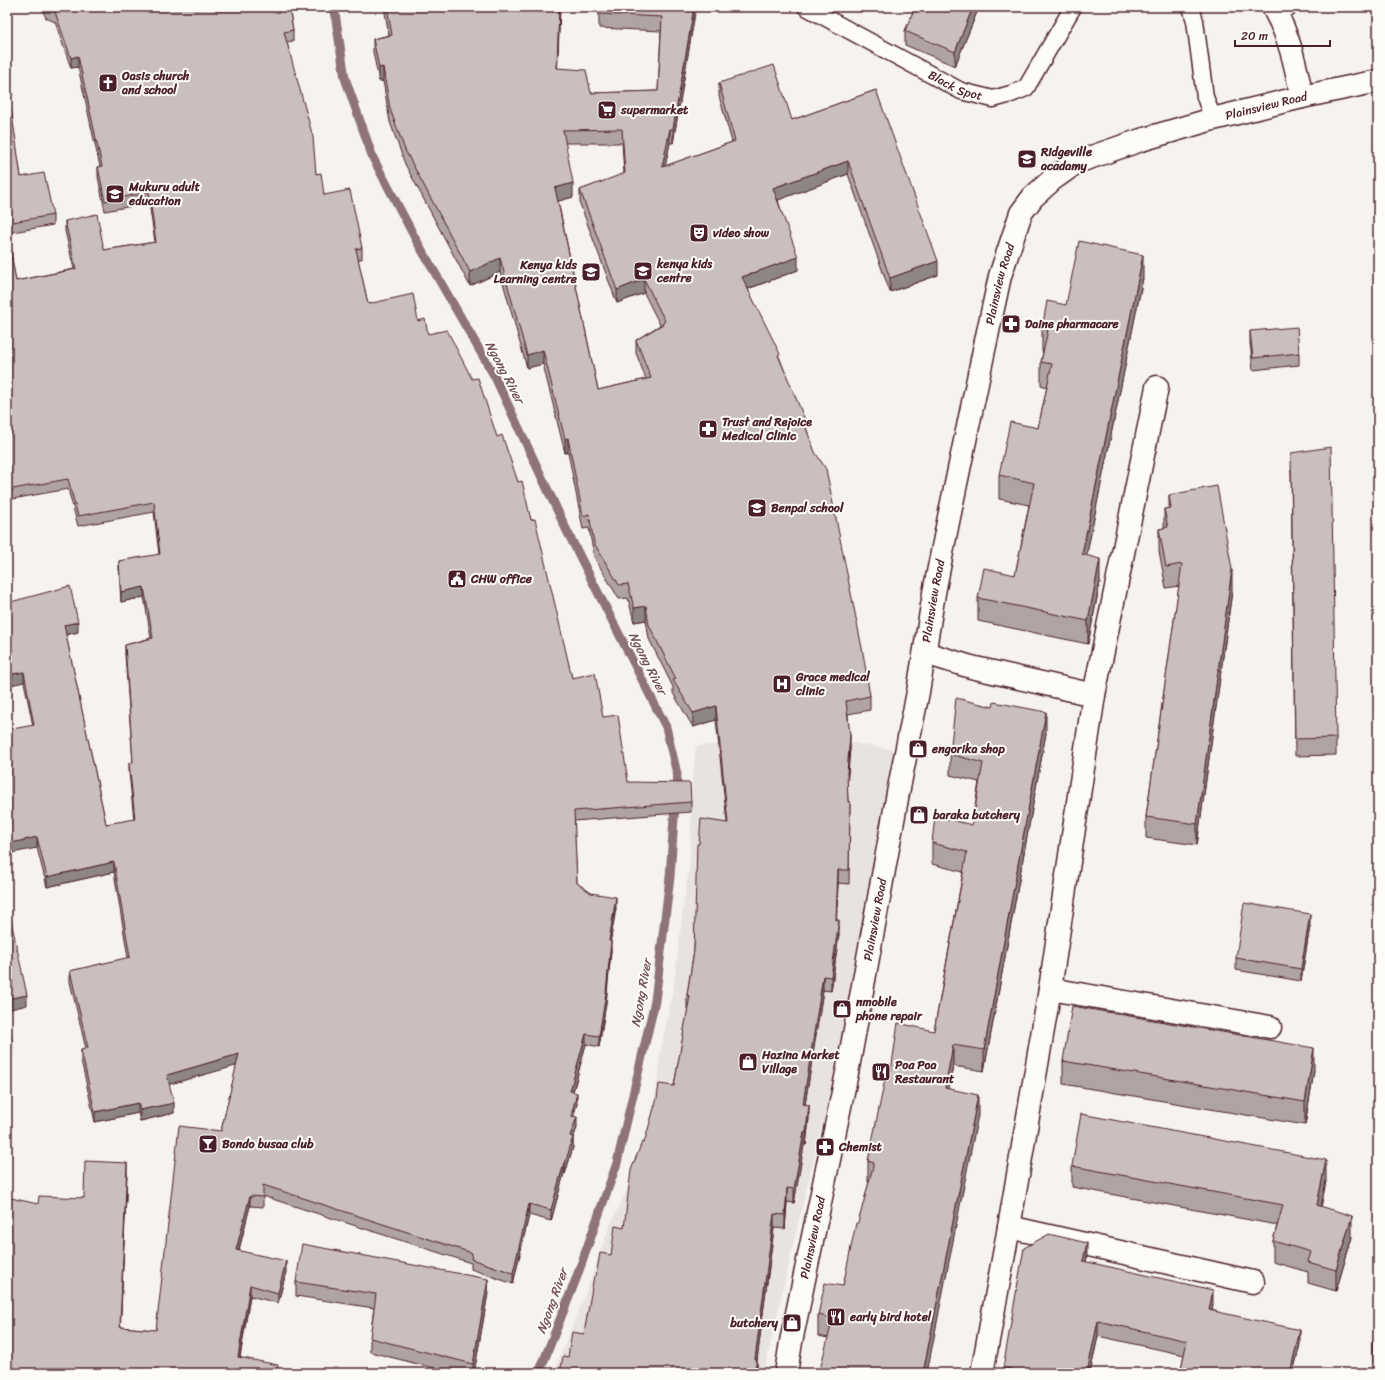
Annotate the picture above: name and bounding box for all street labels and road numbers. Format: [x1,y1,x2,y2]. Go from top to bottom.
street label: Black Spot [924,64,985,107]
street label: Plainsview Road [1223,85,1310,127]
street label: Plainsview Road [979,240,1021,327]
street label: Plainsview Road [915,557,951,644]
street label: Plainsview Road [857,876,893,963]
street label: Plainsview Road [793,1194,832,1281]

